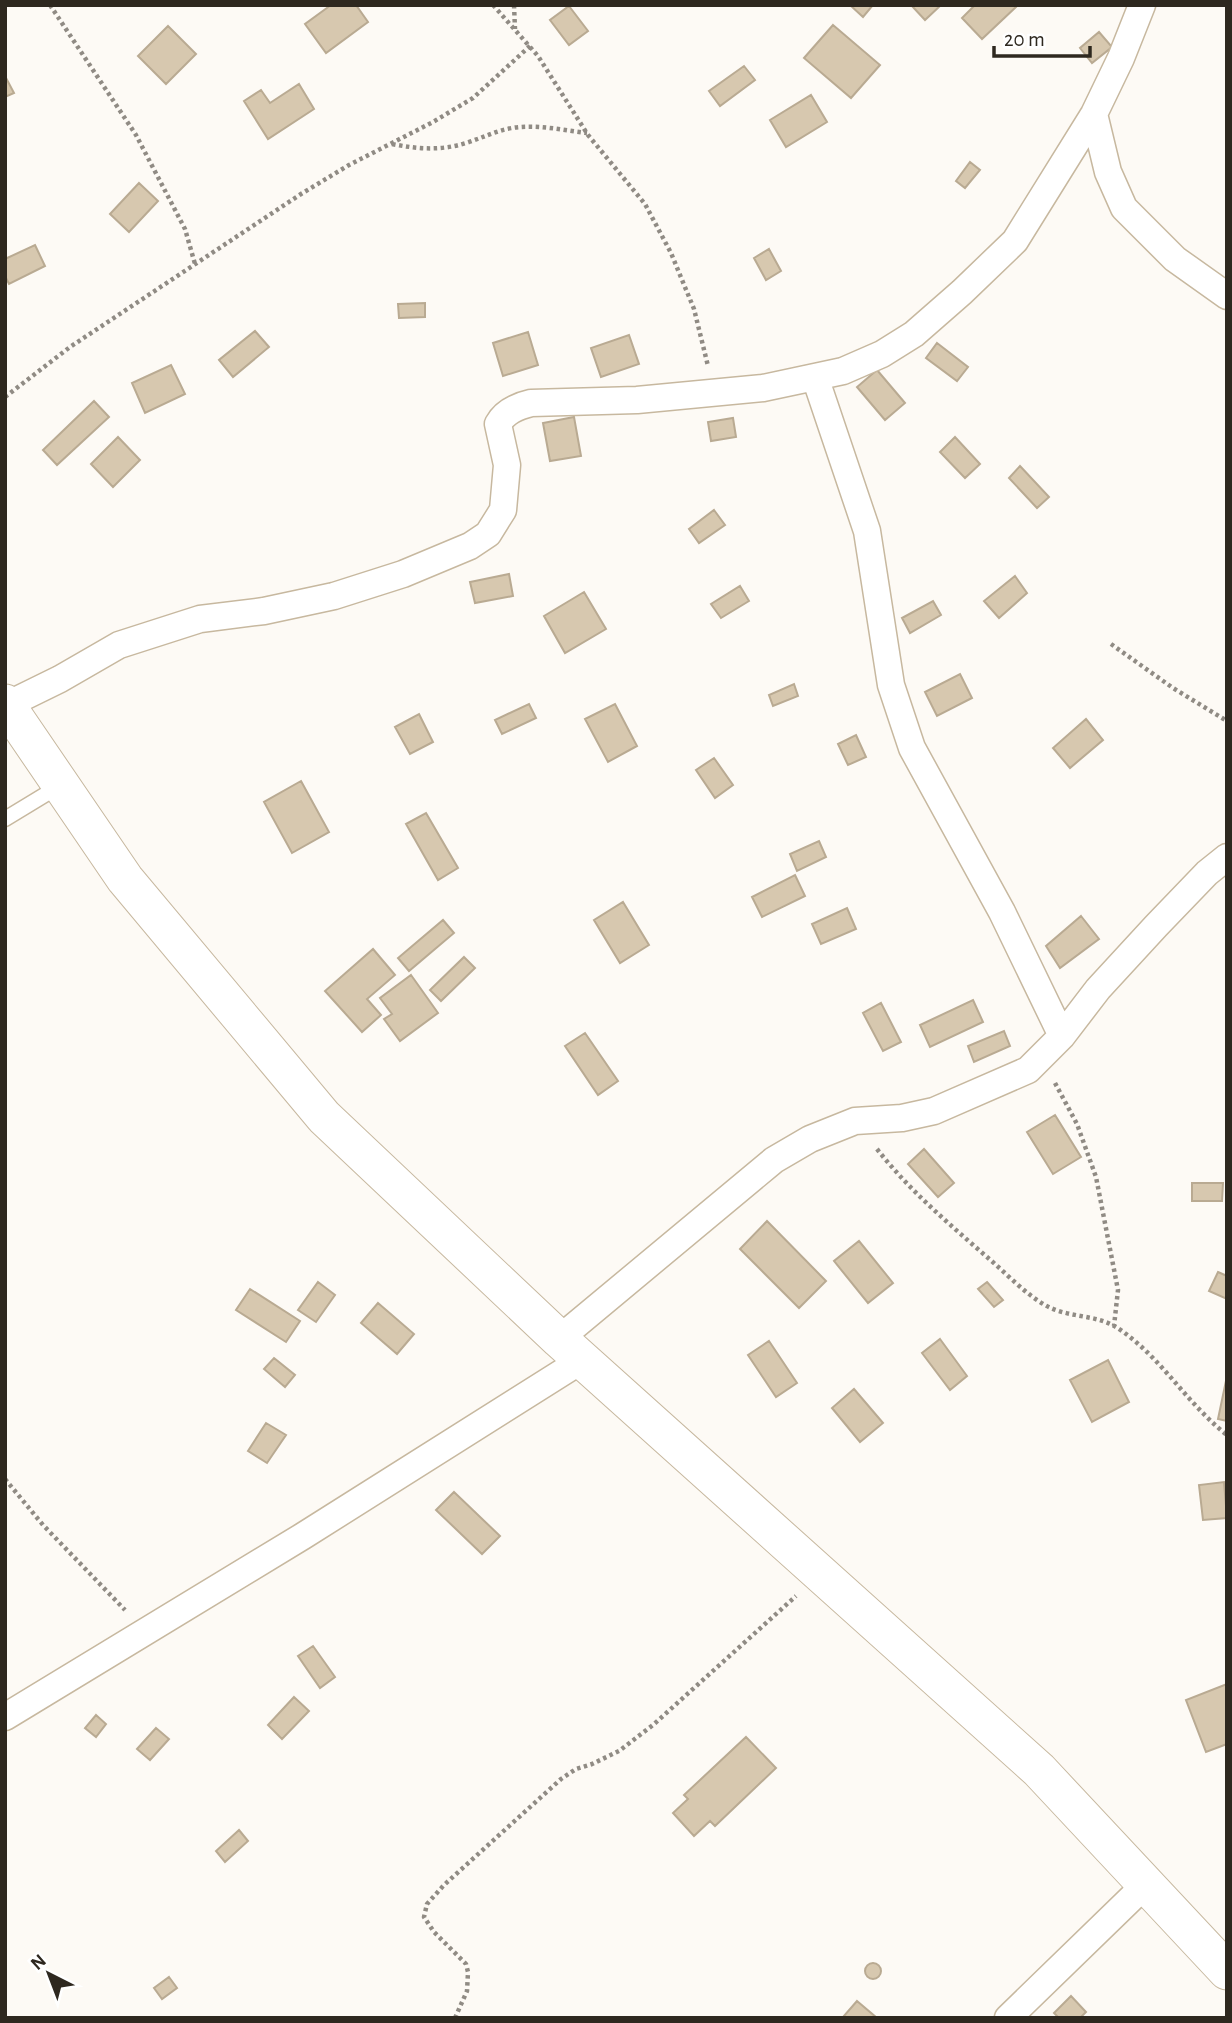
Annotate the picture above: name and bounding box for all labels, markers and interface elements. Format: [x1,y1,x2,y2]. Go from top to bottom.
scale bar [994,14,1090,58]
text: 20 m [1004,29,1045,50]
north arrow [14,1939,84,2009]
text: N [27,1951,50,1974]

